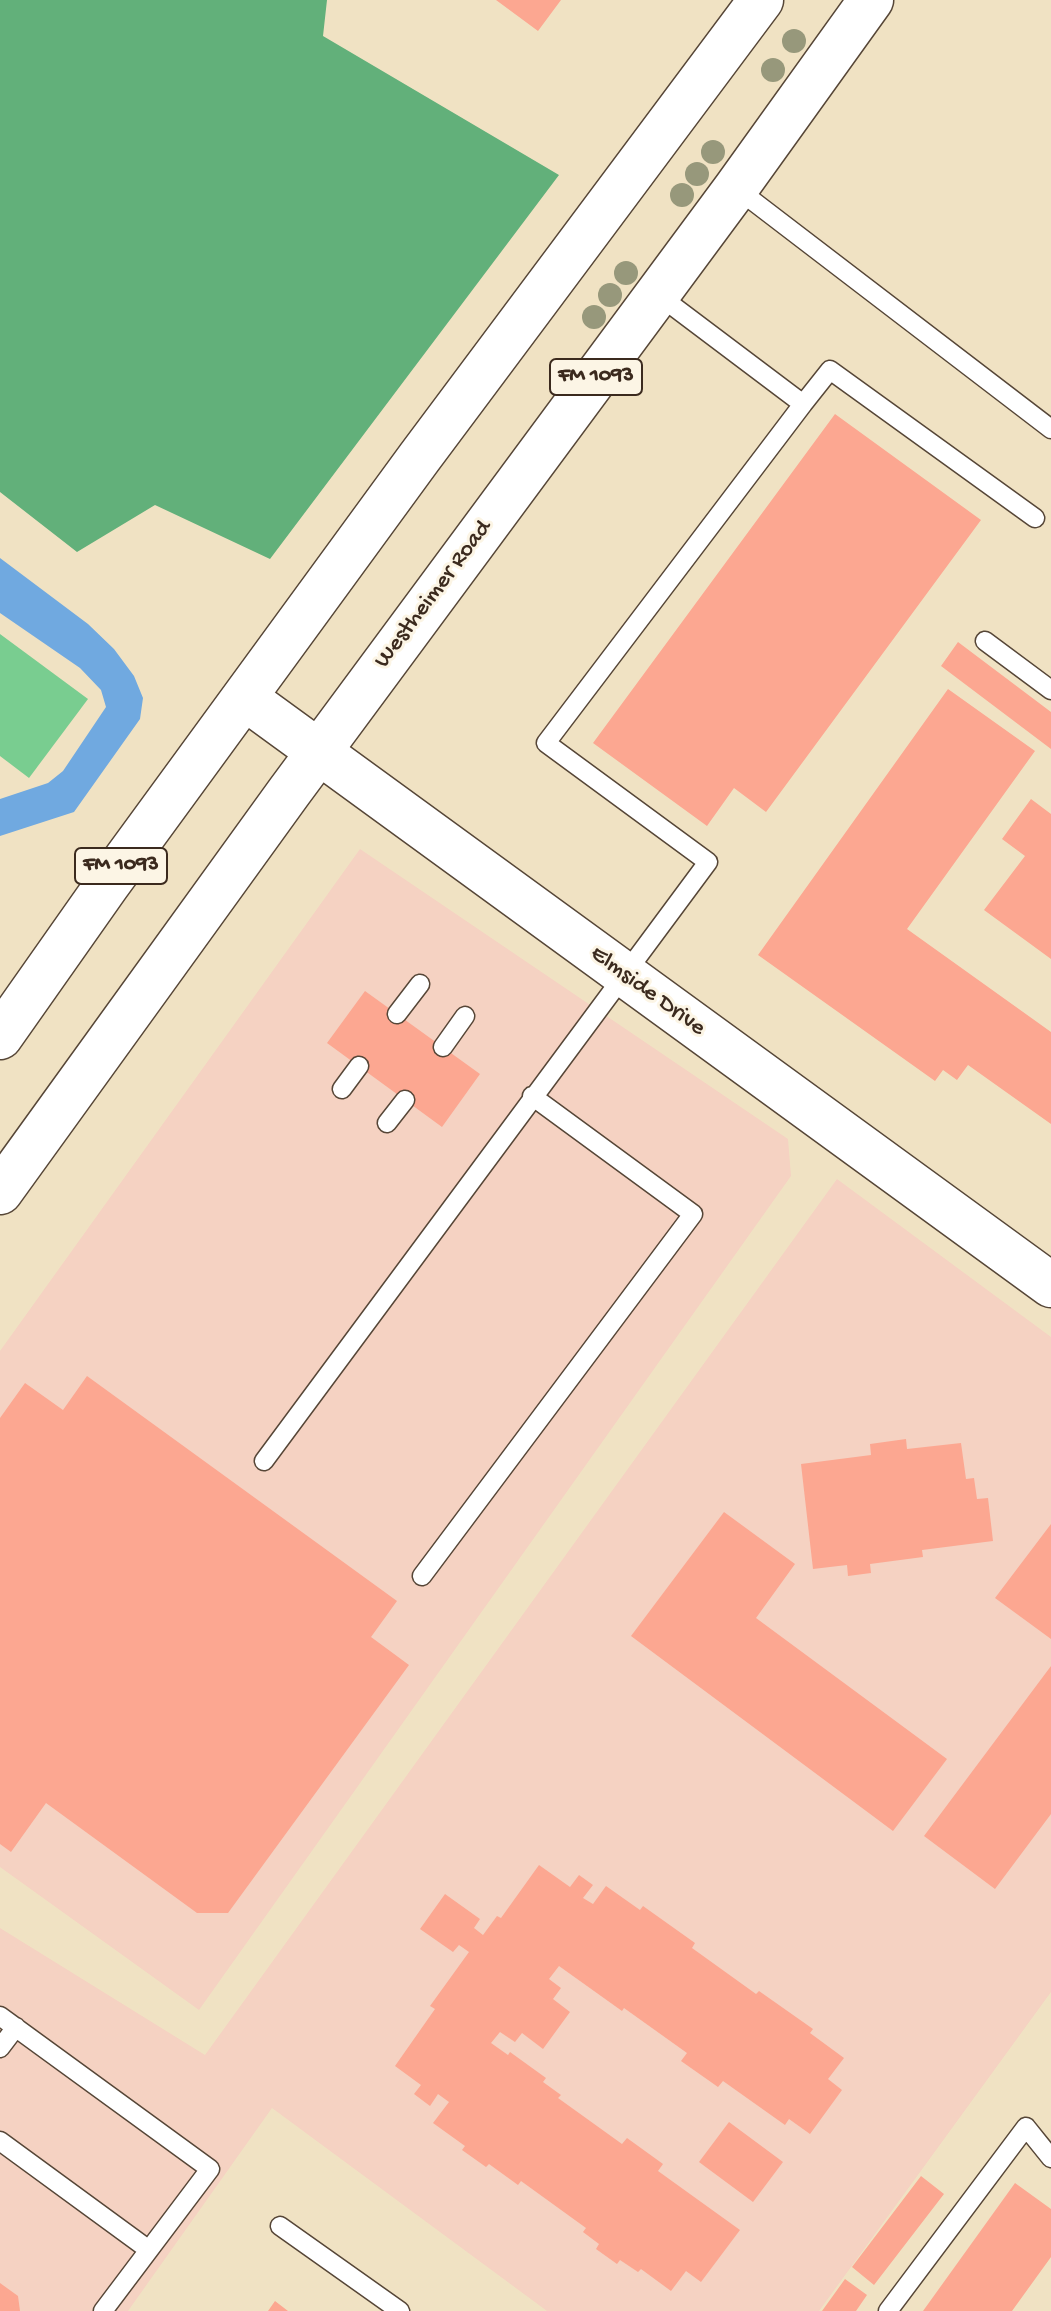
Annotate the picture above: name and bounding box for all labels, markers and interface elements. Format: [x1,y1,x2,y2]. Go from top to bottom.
road number: FM 1093 [550,359,642,395]
street label: Westheimer Road [369,515,499,675]
road number: FM 1093 [75,848,167,884]
street label: Elmside Drive [584,940,710,1044]

